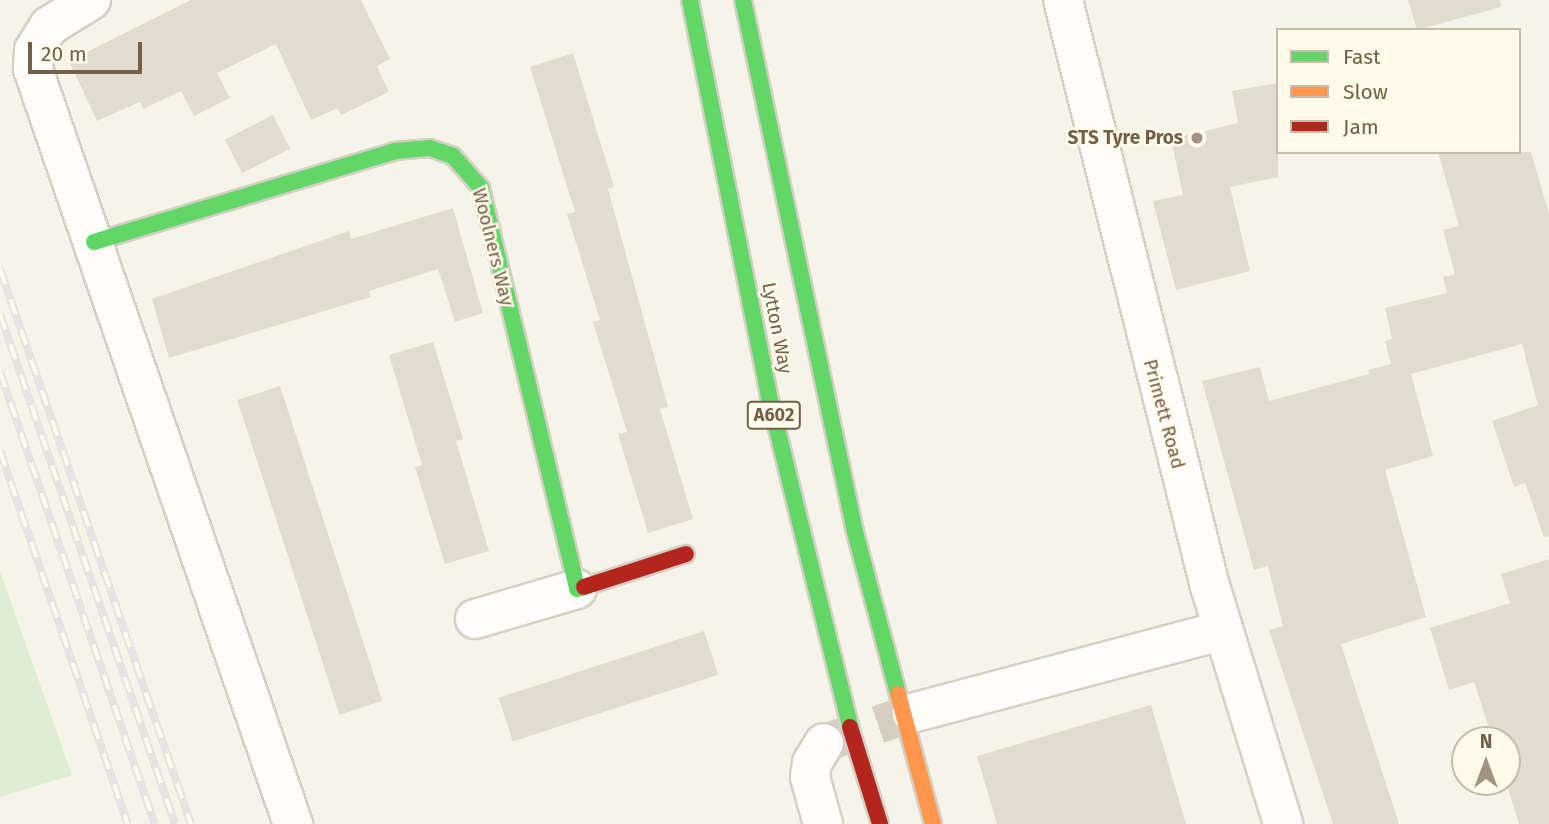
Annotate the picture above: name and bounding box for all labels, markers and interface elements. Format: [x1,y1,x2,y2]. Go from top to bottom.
scale bar [32,28,145,72]
legend [1276,28,1521,154]
text: 20 m [41,41,87,67]
text: Fast [1343,44,1381,70]
text: Slow [1343,79,1388,105]
text: Jam [1343,114,1379,140]
place label: STS Tyre Pros [1068,127,1183,149]
marker: STS Tyre Pros [1189,130,1205,146]
street label: Woolners Way [467,186,519,308]
street label: Lytton Way [757,280,797,376]
street label: Primett Road [1138,357,1190,471]
road number: A602 [746,400,802,430]
north arrow [1451,726,1521,796]
text: N [1480,730,1492,753]

